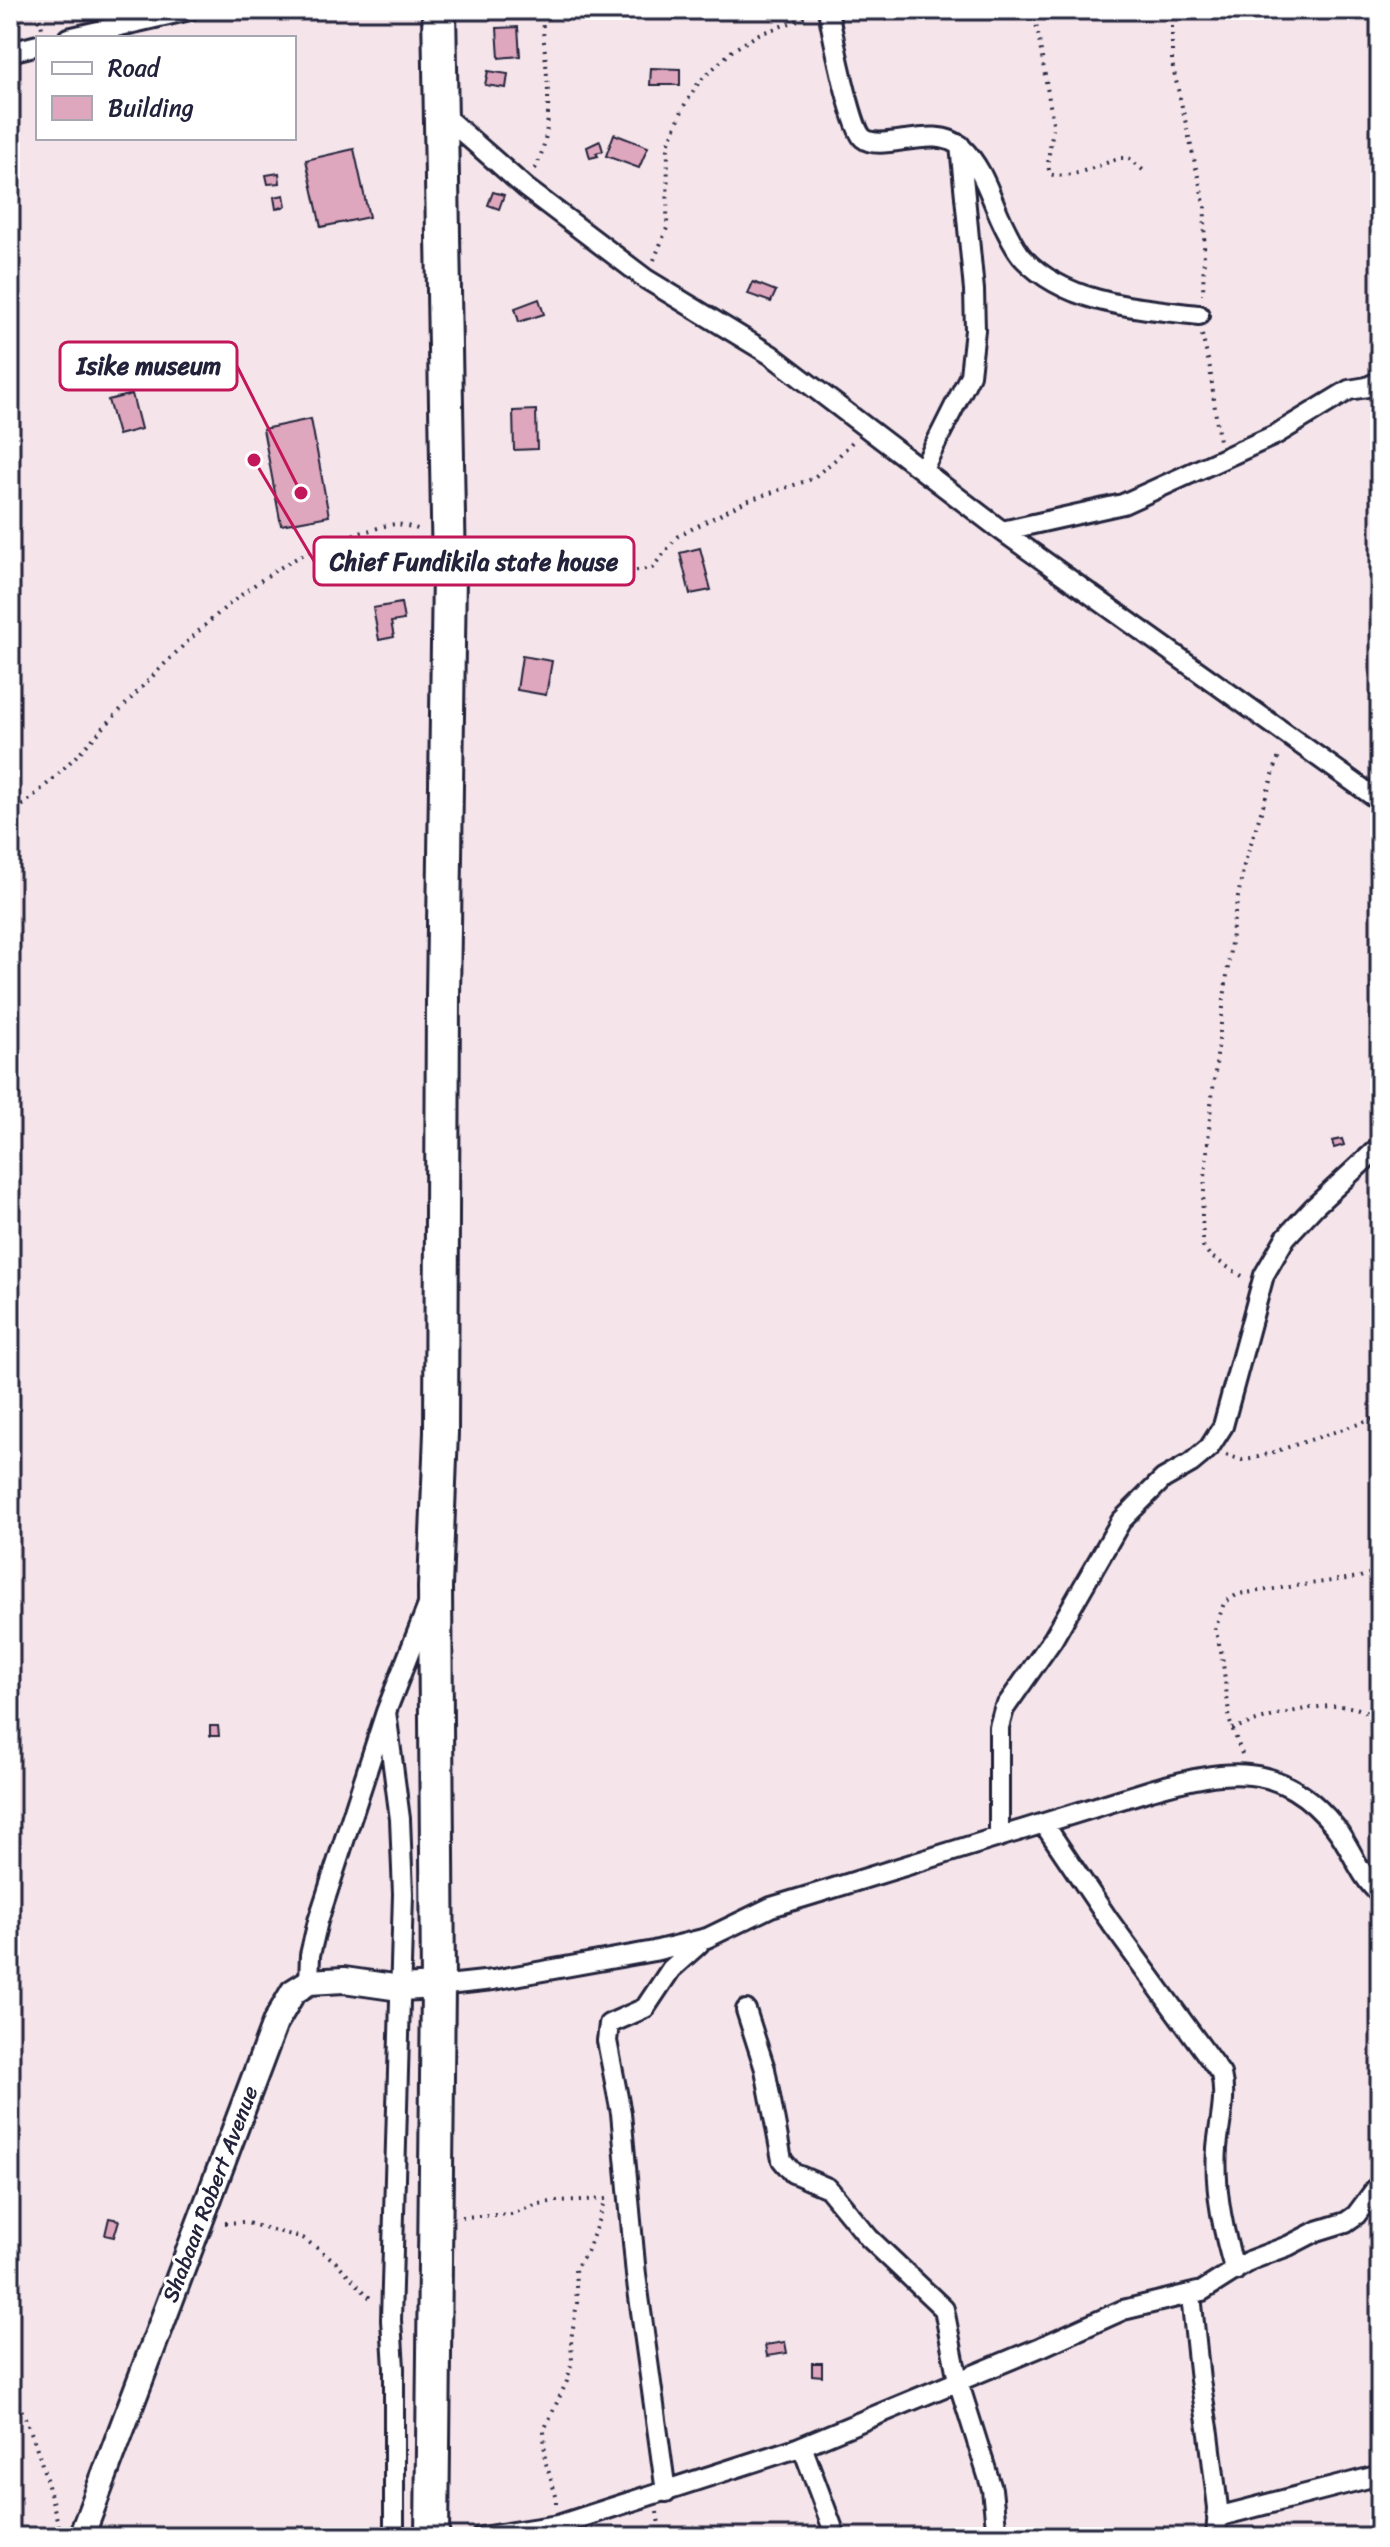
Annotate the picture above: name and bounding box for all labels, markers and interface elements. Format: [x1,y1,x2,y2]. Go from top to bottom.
legend [36,36,296,140]
text: Road [108,47,162,89]
text: Building [108,87,194,129]
callout: Isike museum [60,342,237,390]
text: Isike museum [75,345,221,387]
callout: Chief Fundikila state house [314,537,634,585]
text: Chief Fundikila state house [329,541,619,583]
street label: Shabaan Robert Avenue [151,2080,269,2308]

